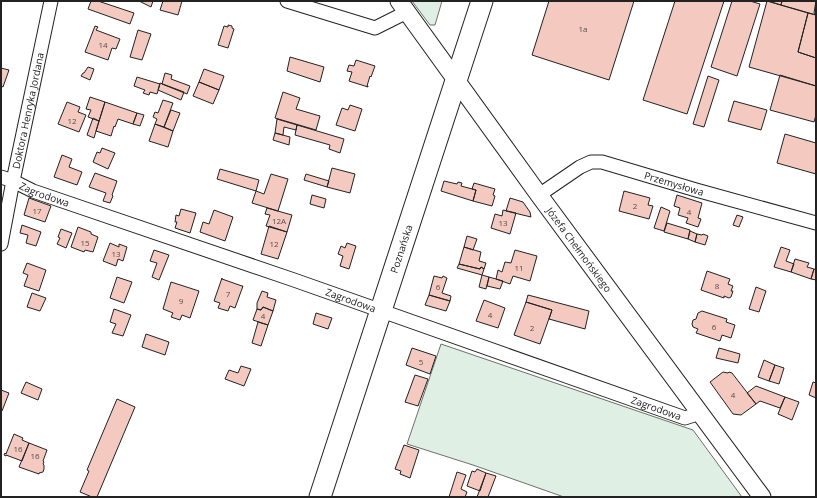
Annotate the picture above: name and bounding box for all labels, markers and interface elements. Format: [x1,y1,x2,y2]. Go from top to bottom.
house number: 1a [578,23,588,34]
house number: 14 [98,39,108,50]
street label: Doktora Henryka Jordana [9,51,47,170]
house number: 12 [67,115,77,126]
street label: Przemysłowa [643,168,705,199]
street label: Zagrodowa [17,178,71,210]
house number: 2 [633,200,638,211]
street label: Józefa Chełmońskiego [543,203,615,295]
house number: 17 [32,205,42,216]
house number: 4 [687,206,692,217]
house number: 12A [272,215,287,226]
house number: 13 [498,217,508,228]
street label: Poznańska [387,223,415,275]
house number: 15 [80,237,90,248]
house number: 12 [269,238,279,249]
house number: 13 [111,248,121,259]
house number: 11 [514,262,524,273]
house number: 8 [715,280,720,291]
house number: 6 [436,281,441,292]
street label: Zagrodowa [324,285,378,315]
house number: 7 [226,288,231,299]
house number: 9 [179,295,184,306]
house number: 4 [488,309,493,320]
house number: 4 [261,310,266,321]
house number: 6 [712,321,717,332]
house number: 2 [530,322,535,333]
house number: 5 [419,356,424,367]
house number: 4 [731,389,736,400]
street label: Zagrodowa [629,393,683,423]
house number: 16 [13,443,23,454]
house number: 16 [30,450,40,461]

